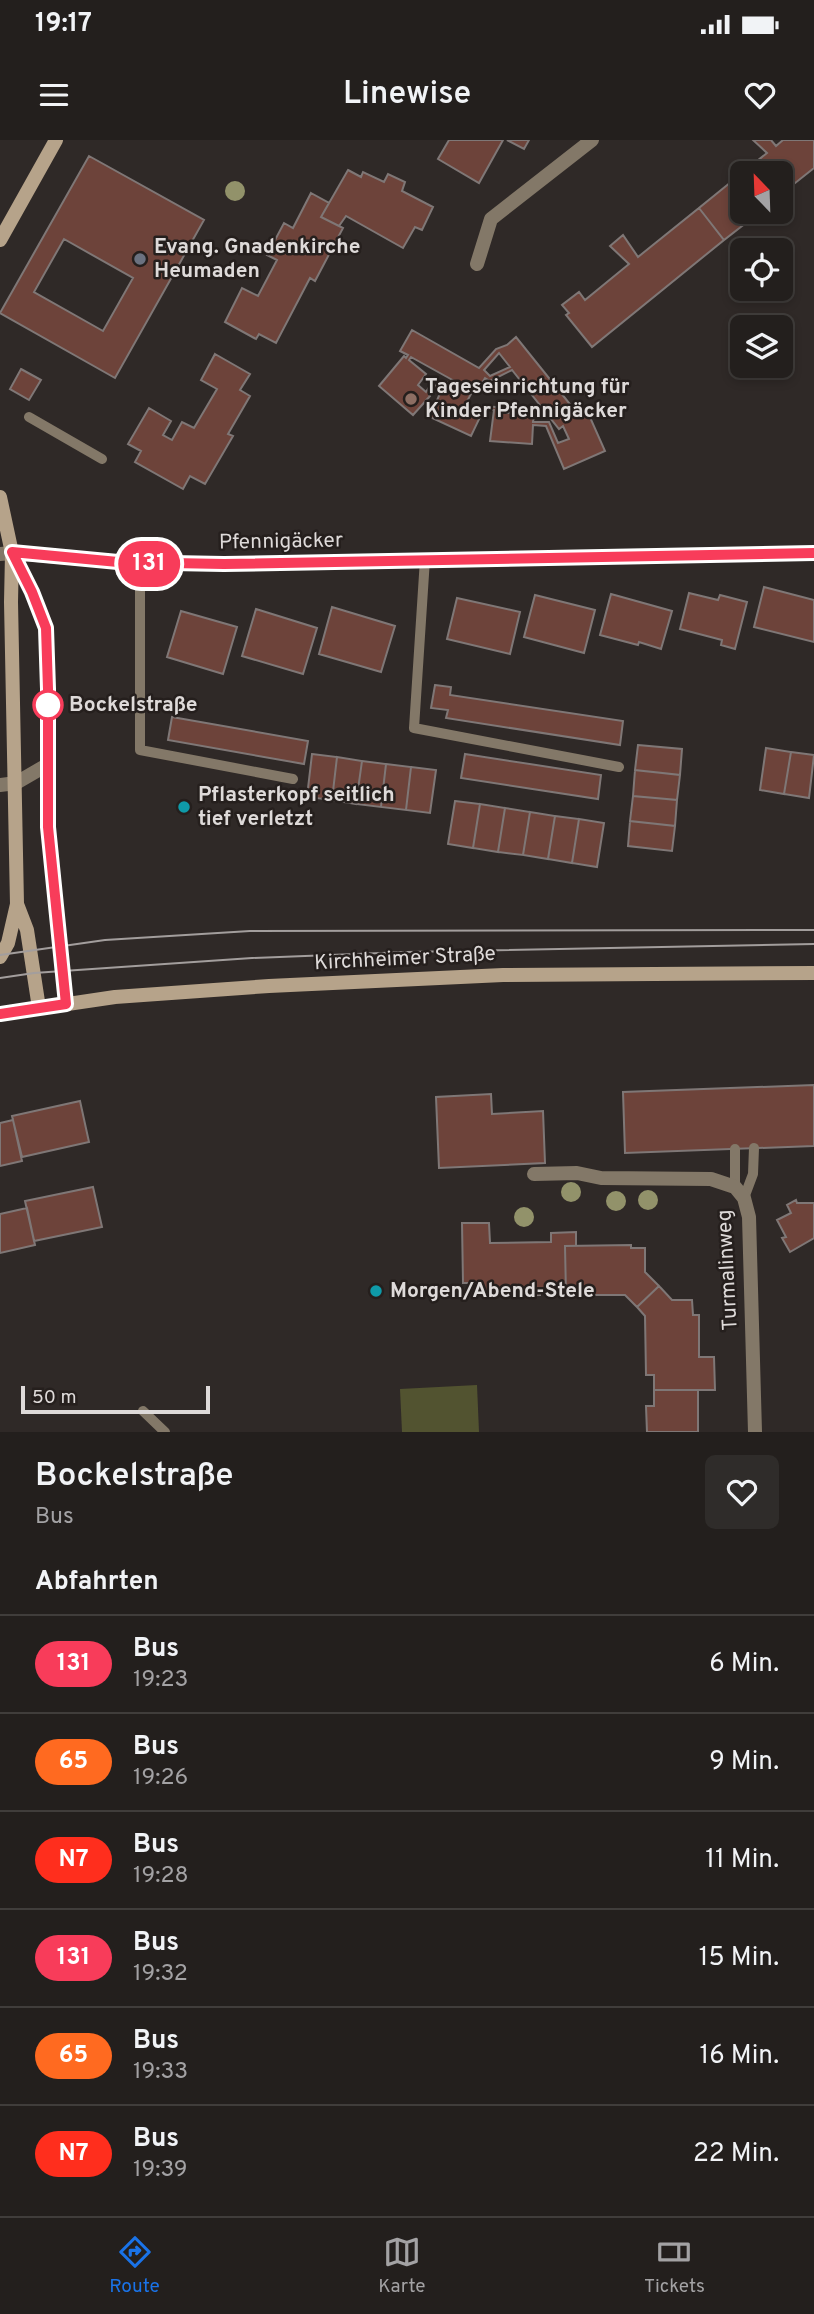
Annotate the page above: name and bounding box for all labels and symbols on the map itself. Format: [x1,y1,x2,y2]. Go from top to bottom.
north arrow [730,161,793,224]
place label: Evang. Gnadenkirche Heumaden [154,234,361,285]
marker: Evang. Gnadenkirche Heumaden [132,251,148,267]
place label: Tageseinrichtung für Kinder Pfennigäcker [425,374,630,425]
marker: Tageseinrichtung für Kinder Pfennigäcker [403,391,419,407]
street label: Pfennigäcker [219,527,343,557]
line badge: 131 [109,541,189,587]
marker: Bockelstraße [33,690,63,720]
place label: Bockelstraße [69,692,197,719]
place label: Pflasterkopf seitlich tief verletzt [198,782,395,833]
marker: Pflasterkopf seitlich tief verletzt [176,799,192,815]
street label: Kirchheimer Straße [314,941,496,977]
street label: Turmalinweg [711,1209,745,1331]
place label: Morgen/Abend-Stele [390,1278,595,1305]
marker: Morgen/Abend-Stele [368,1283,384,1299]
scale bar [21,1383,210,1415]

